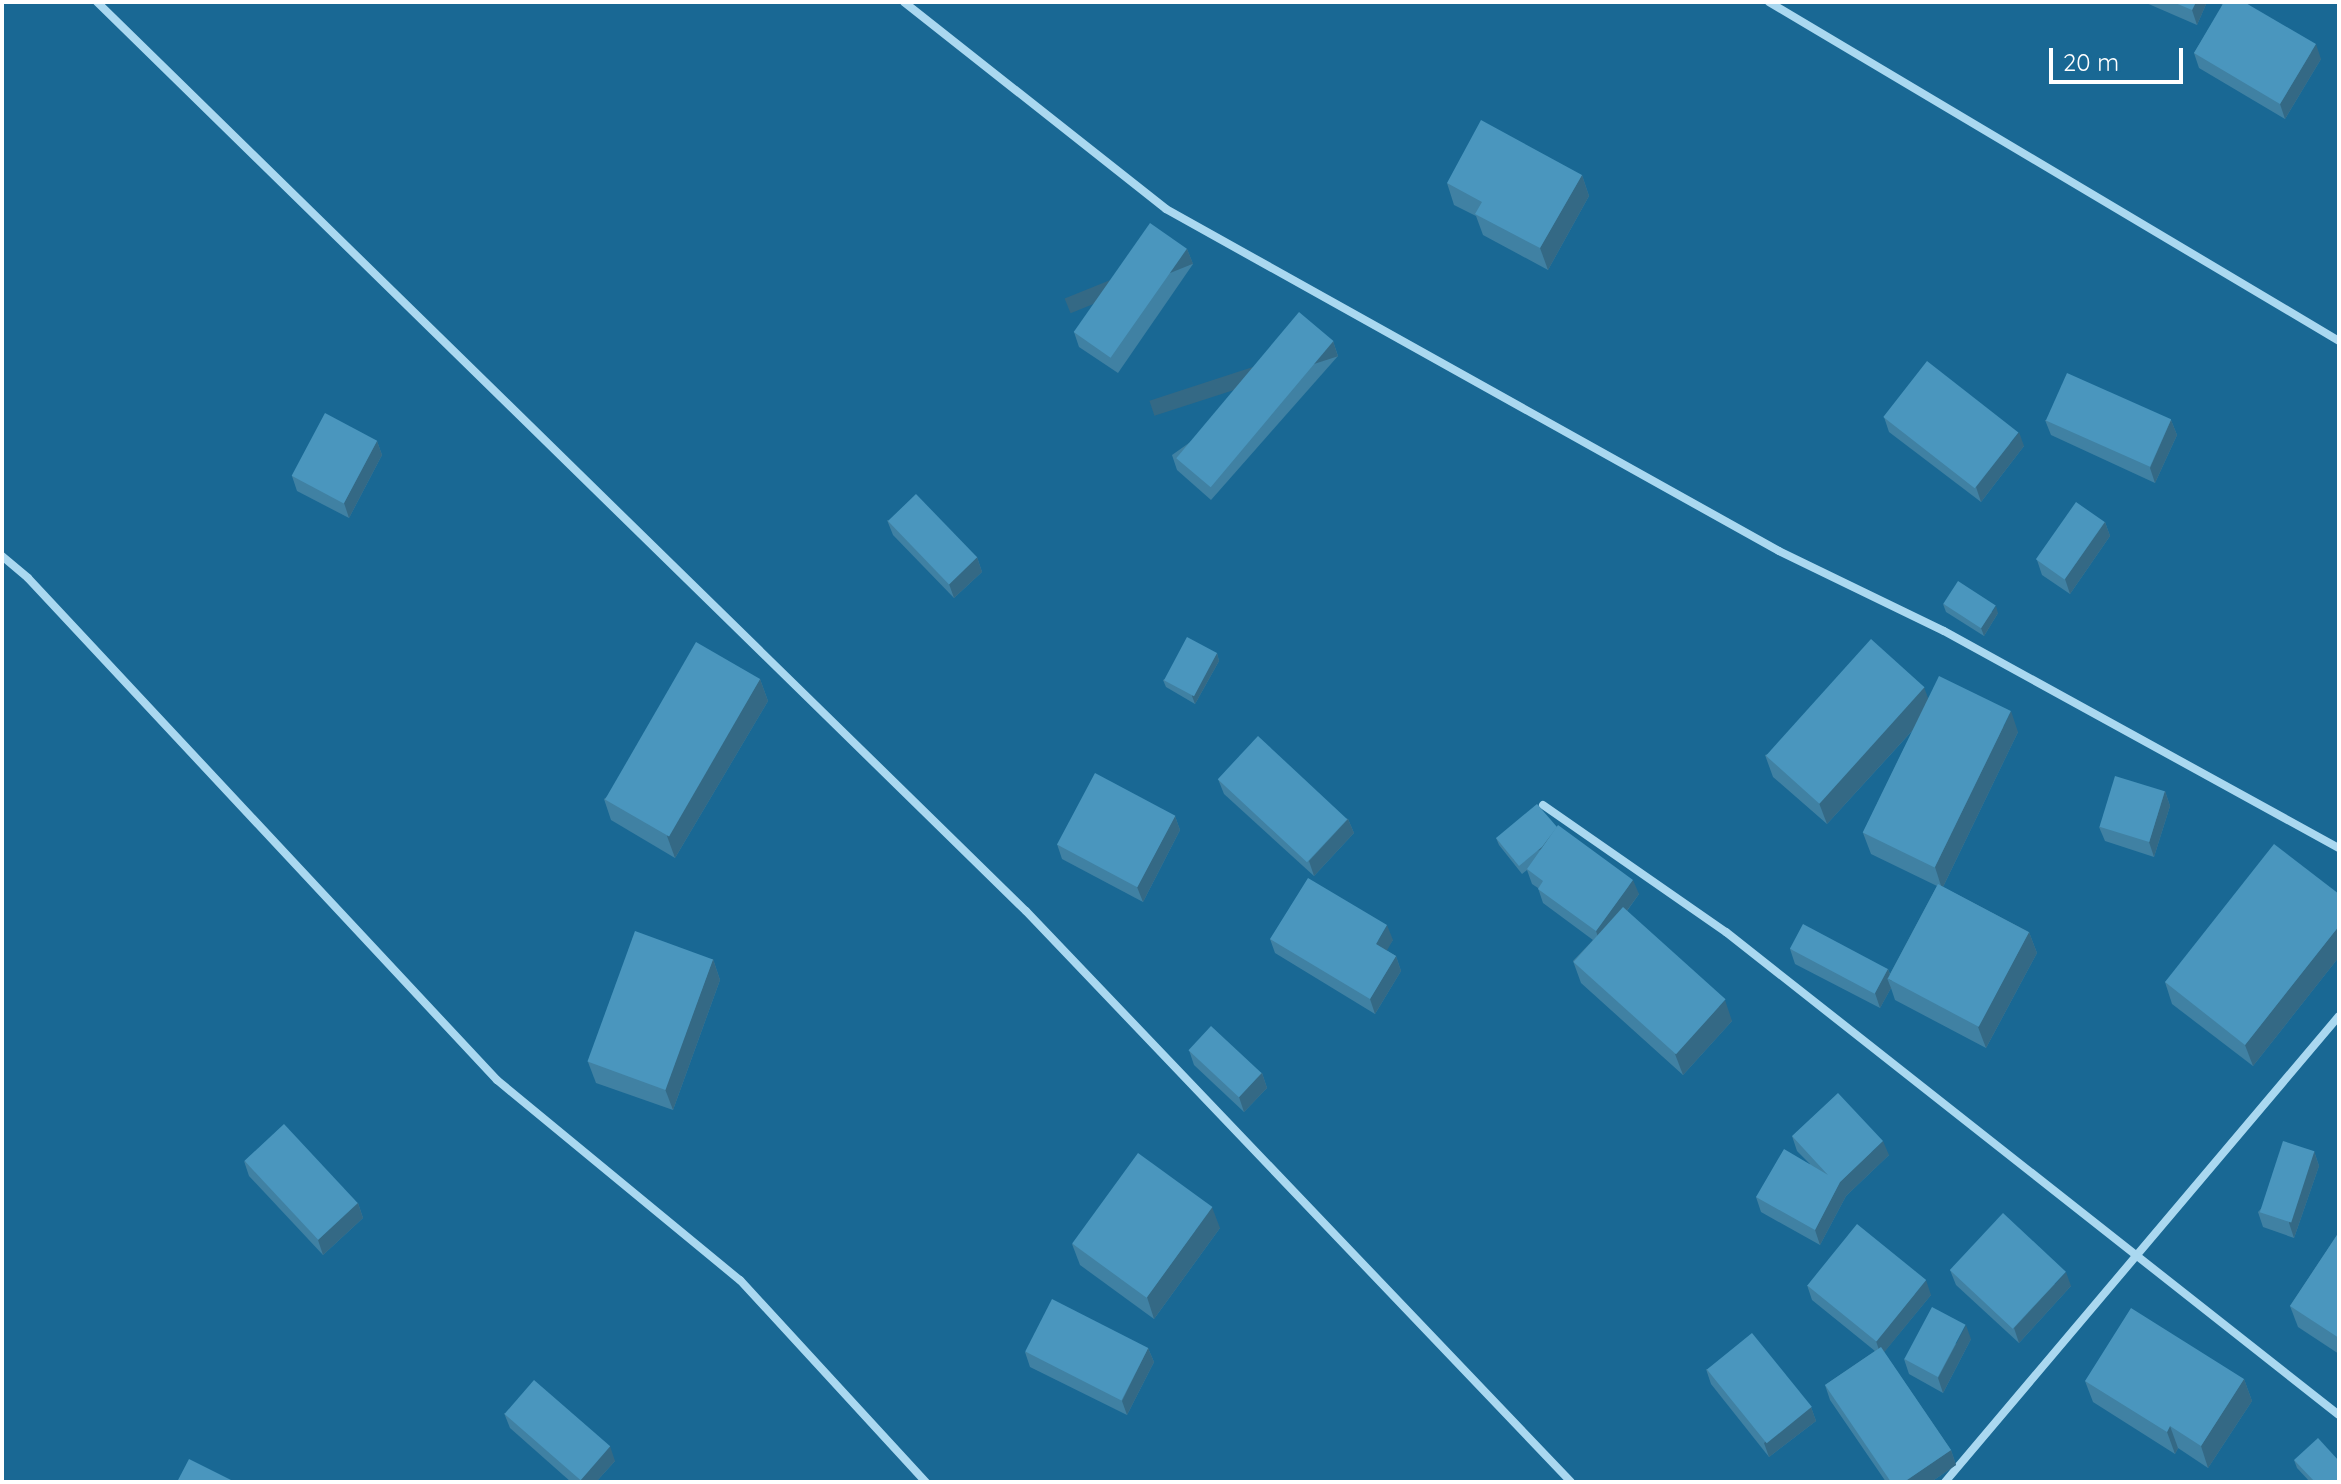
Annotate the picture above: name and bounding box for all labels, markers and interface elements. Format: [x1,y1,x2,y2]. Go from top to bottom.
scale bar [2053,32,2187,82]
text: 20 m [2063,47,2119,77]

